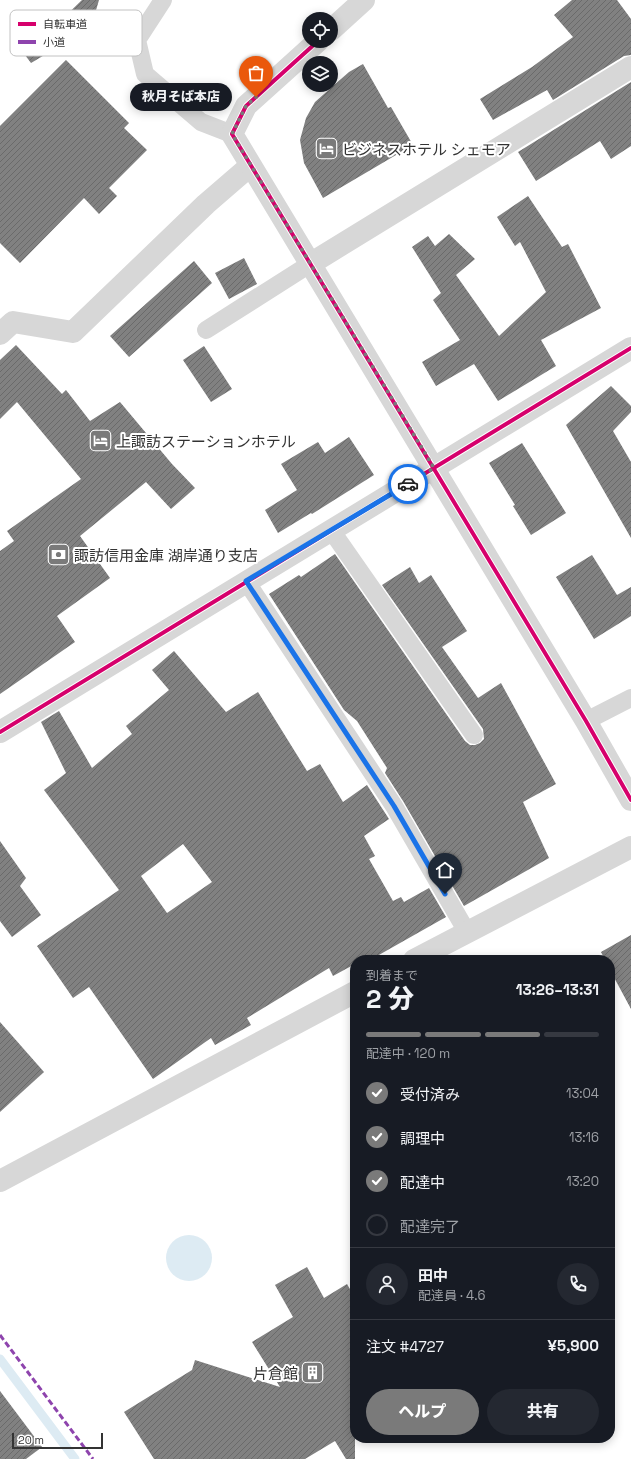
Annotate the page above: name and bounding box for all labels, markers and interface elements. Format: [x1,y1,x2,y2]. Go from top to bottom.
legend [10,10,142,56]
map controls [302,12,338,92]
button: locate [302,12,338,48]
text: 自転車道 [43,17,87,31]
text: 小道 [43,35,65,49]
pin [239,56,273,97]
button: layers [302,56,338,92]
icon: bag [245,62,267,84]
callout: 秋月そば本店 [130,83,232,111]
text: 秋月そば本店 [142,88,220,105]
hotel icon: ビジネスホテル シェモア [313,136,339,162]
place label: ビジネスホテル シェモア [342,140,511,159]
hotel icon: 上諏訪ステーションホテル [88,428,114,454]
place label: 上諏訪ステーションホテル [116,432,296,451]
courier [388,464,428,504]
icon: car [397,473,419,495]
bank icon: 諏訪信用金庫 湖岸通り支店 [46,542,72,568]
place label: 諏訪信用金庫 湖岸通り支店 [74,546,258,565]
pin [428,853,462,894]
icon: home [434,859,456,881]
text: 到着まで [366,967,418,984]
text: 13:26–13:31 [516,980,599,999]
text: 2 分 [366,982,414,1016]
text: 配達中 · 120 m [366,1045,450,1062]
icon: check [366,1082,388,1104]
text: 受付済み [400,1085,460,1104]
text: 13:04 [566,1085,599,1102]
icon: check [366,1126,388,1148]
text: 調理中 [400,1129,445,1148]
text: 13:16 [569,1129,599,1146]
icon: check [366,1170,388,1192]
text: 配達中 [400,1173,445,1192]
text: 13:20 [566,1173,599,1190]
text: 配達完了 [400,1217,460,1236]
button: person [366,1263,408,1305]
button: phone [557,1263,599,1305]
text: 田中 [418,1266,448,1285]
text: 配達員 · 4.6 [418,1287,485,1304]
text: ¥5,900 [548,1336,599,1355]
text: 注文 #4727 [366,1337,444,1356]
building icon: 片倉館 [300,1360,326,1386]
place label: 片倉館 [253,1364,298,1383]
button: ヘルプ [366,1389,479,1435]
button: 共有 [487,1389,599,1435]
scale bar [12,1431,103,1450]
text: 20 m [18,1433,44,1447]

